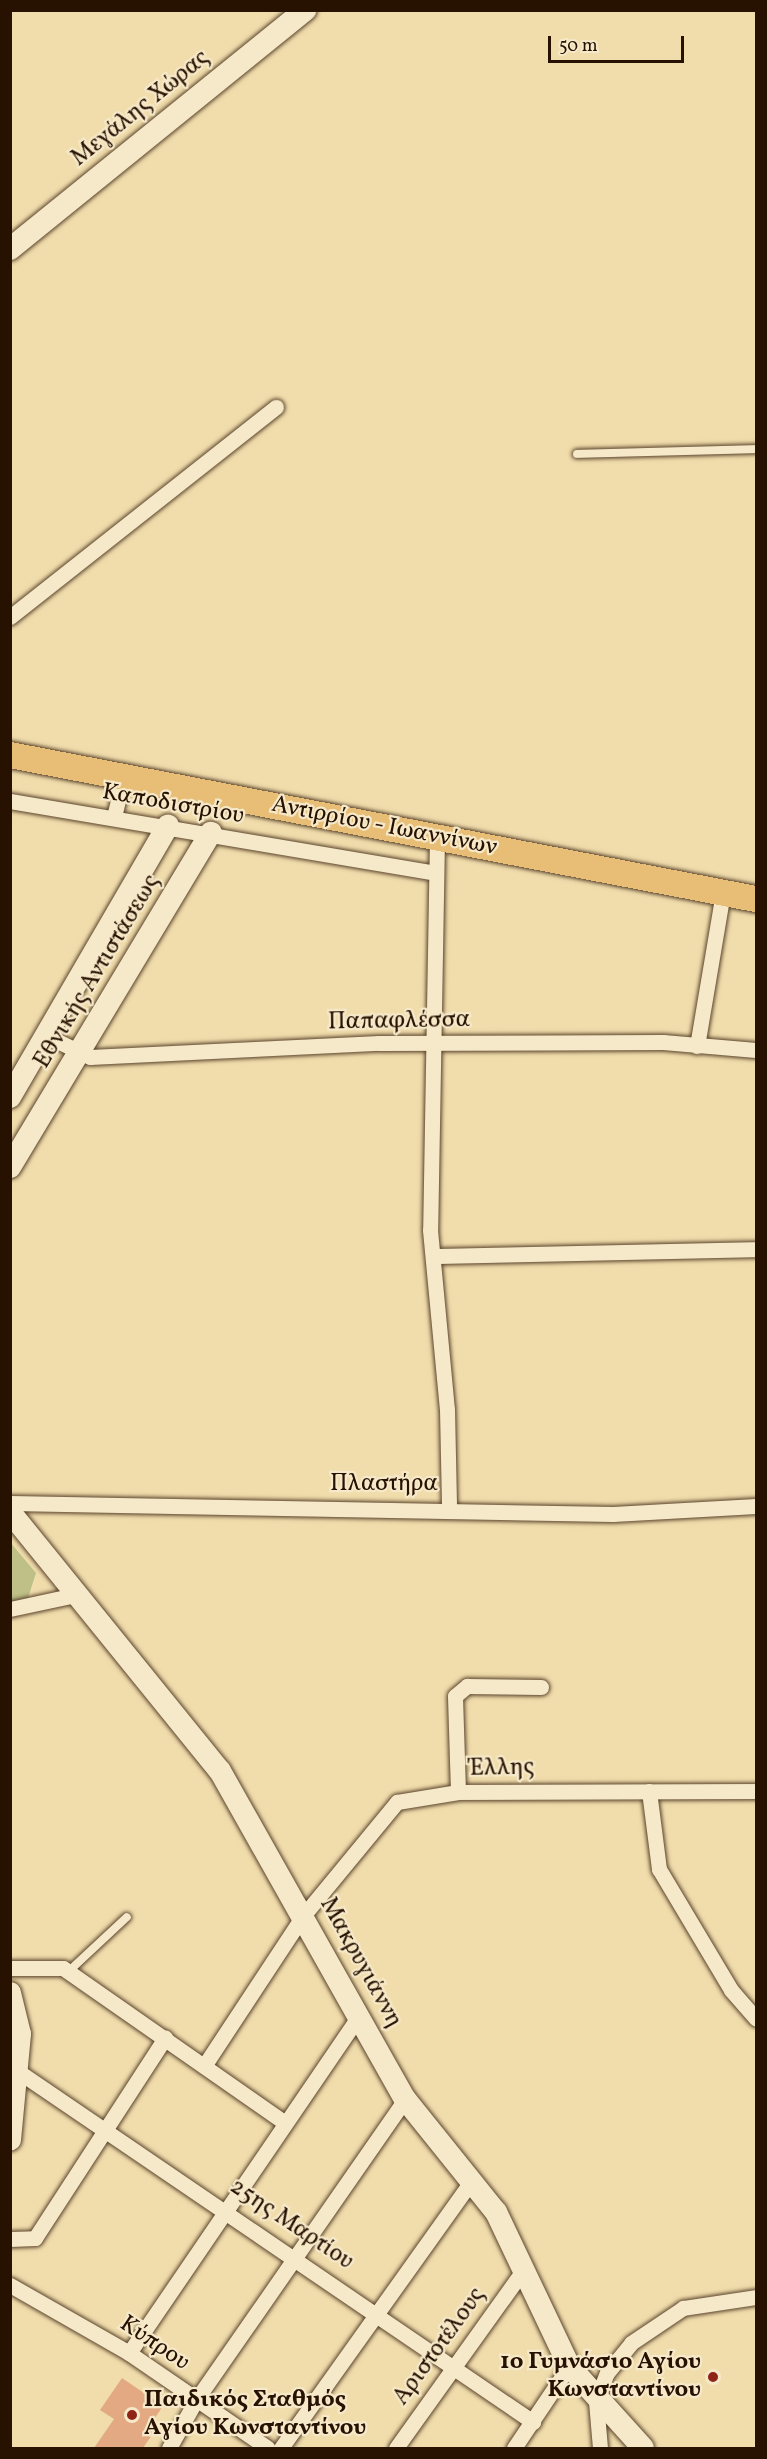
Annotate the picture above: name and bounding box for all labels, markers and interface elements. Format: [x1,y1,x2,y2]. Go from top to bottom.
scale bar [551,24,688,62]
text: 50 m [559,34,598,59]
street label: Μεγάλης Χώρας [66,45,216,173]
street label: Καποδιστρίου [100,778,246,832]
street label: Αντιρρίου - Ιωαννίνων [269,791,499,863]
street label: Εθνικής Αντιστάσεως [29,870,167,1074]
street label: Παπαφλέσσα [328,1006,470,1038]
street label: Πλαστήρα [330,1471,438,1499]
street label: Έλλης [469,1754,535,1784]
street label: Μακρυγιάννη [312,1893,408,2033]
street label: 25ης Μαρτίου [224,2173,358,2277]
street label: Αριστοτέλους [388,2283,492,2411]
street label: Κύπρου [114,2310,194,2378]
place label: 1ο Γυμνάσιο Αγίου Κωνσταντίνου [500,2349,701,2405]
marker: 1ο Γυμνάσιο Αγίου Κωνσταντίνου [706,2370,720,2384]
place label: Παιδικός Σταθμός Αγίου Κωνσταντίνου [144,2387,366,2443]
marker: Παιδικός Σταθμός Αγίου Κωνσταντίνου [125,2408,139,2422]

